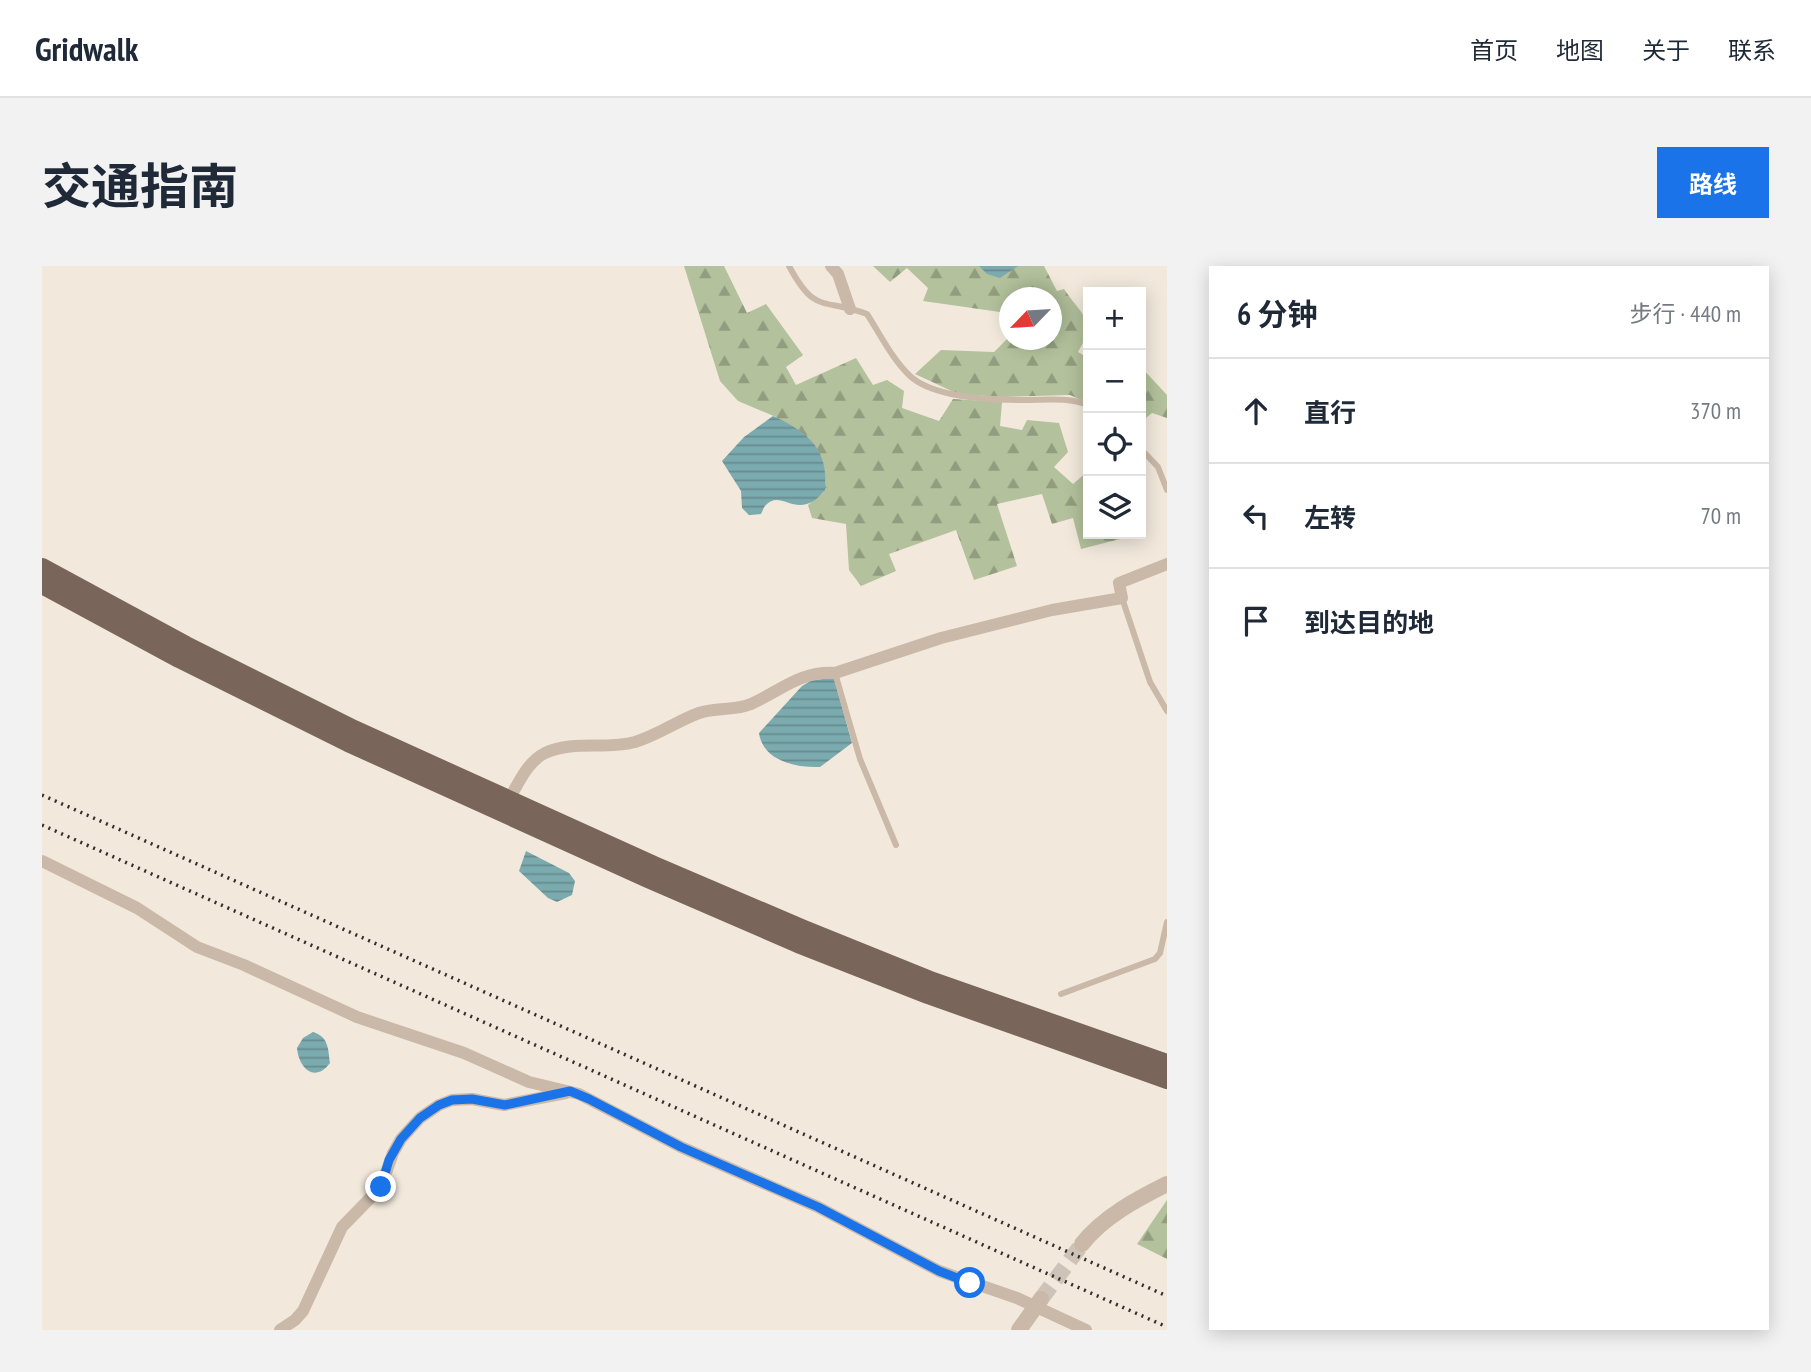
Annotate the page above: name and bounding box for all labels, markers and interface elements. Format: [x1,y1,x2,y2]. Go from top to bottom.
text: Gridwalk [35,27,138,70]
text: 首页 [1470,35,1518,66]
text: 地图 [1556,35,1604,66]
text: 关于 [1642,35,1690,66]
text: 联系 [1728,35,1776,66]
button: 路线 [1657,147,1769,218]
text: 交通指南 [42,154,238,218]
north arrow [999,287,1062,350]
map controls [1083,287,1146,539]
button: + [1083,287,1146,350]
text: 6 分钟 [1237,294,1318,333]
text: 步行 · 440 m [1629,299,1741,328]
button: − [1083,350,1146,413]
icon: ahead [1237,392,1275,430]
text: 直行 [1304,396,1356,429]
text: 370 m [1690,396,1741,425]
button: locate [1083,413,1146,476]
button: layers [1083,476,1146,539]
icon: left [1237,497,1275,535]
text: 左转 [1304,501,1356,534]
text: 70 m [1700,501,1741,530]
icon: arrive [1237,602,1275,640]
text: 到达目的地 [1304,606,1434,639]
route end [365,1171,396,1202]
route start [954,1267,985,1298]

